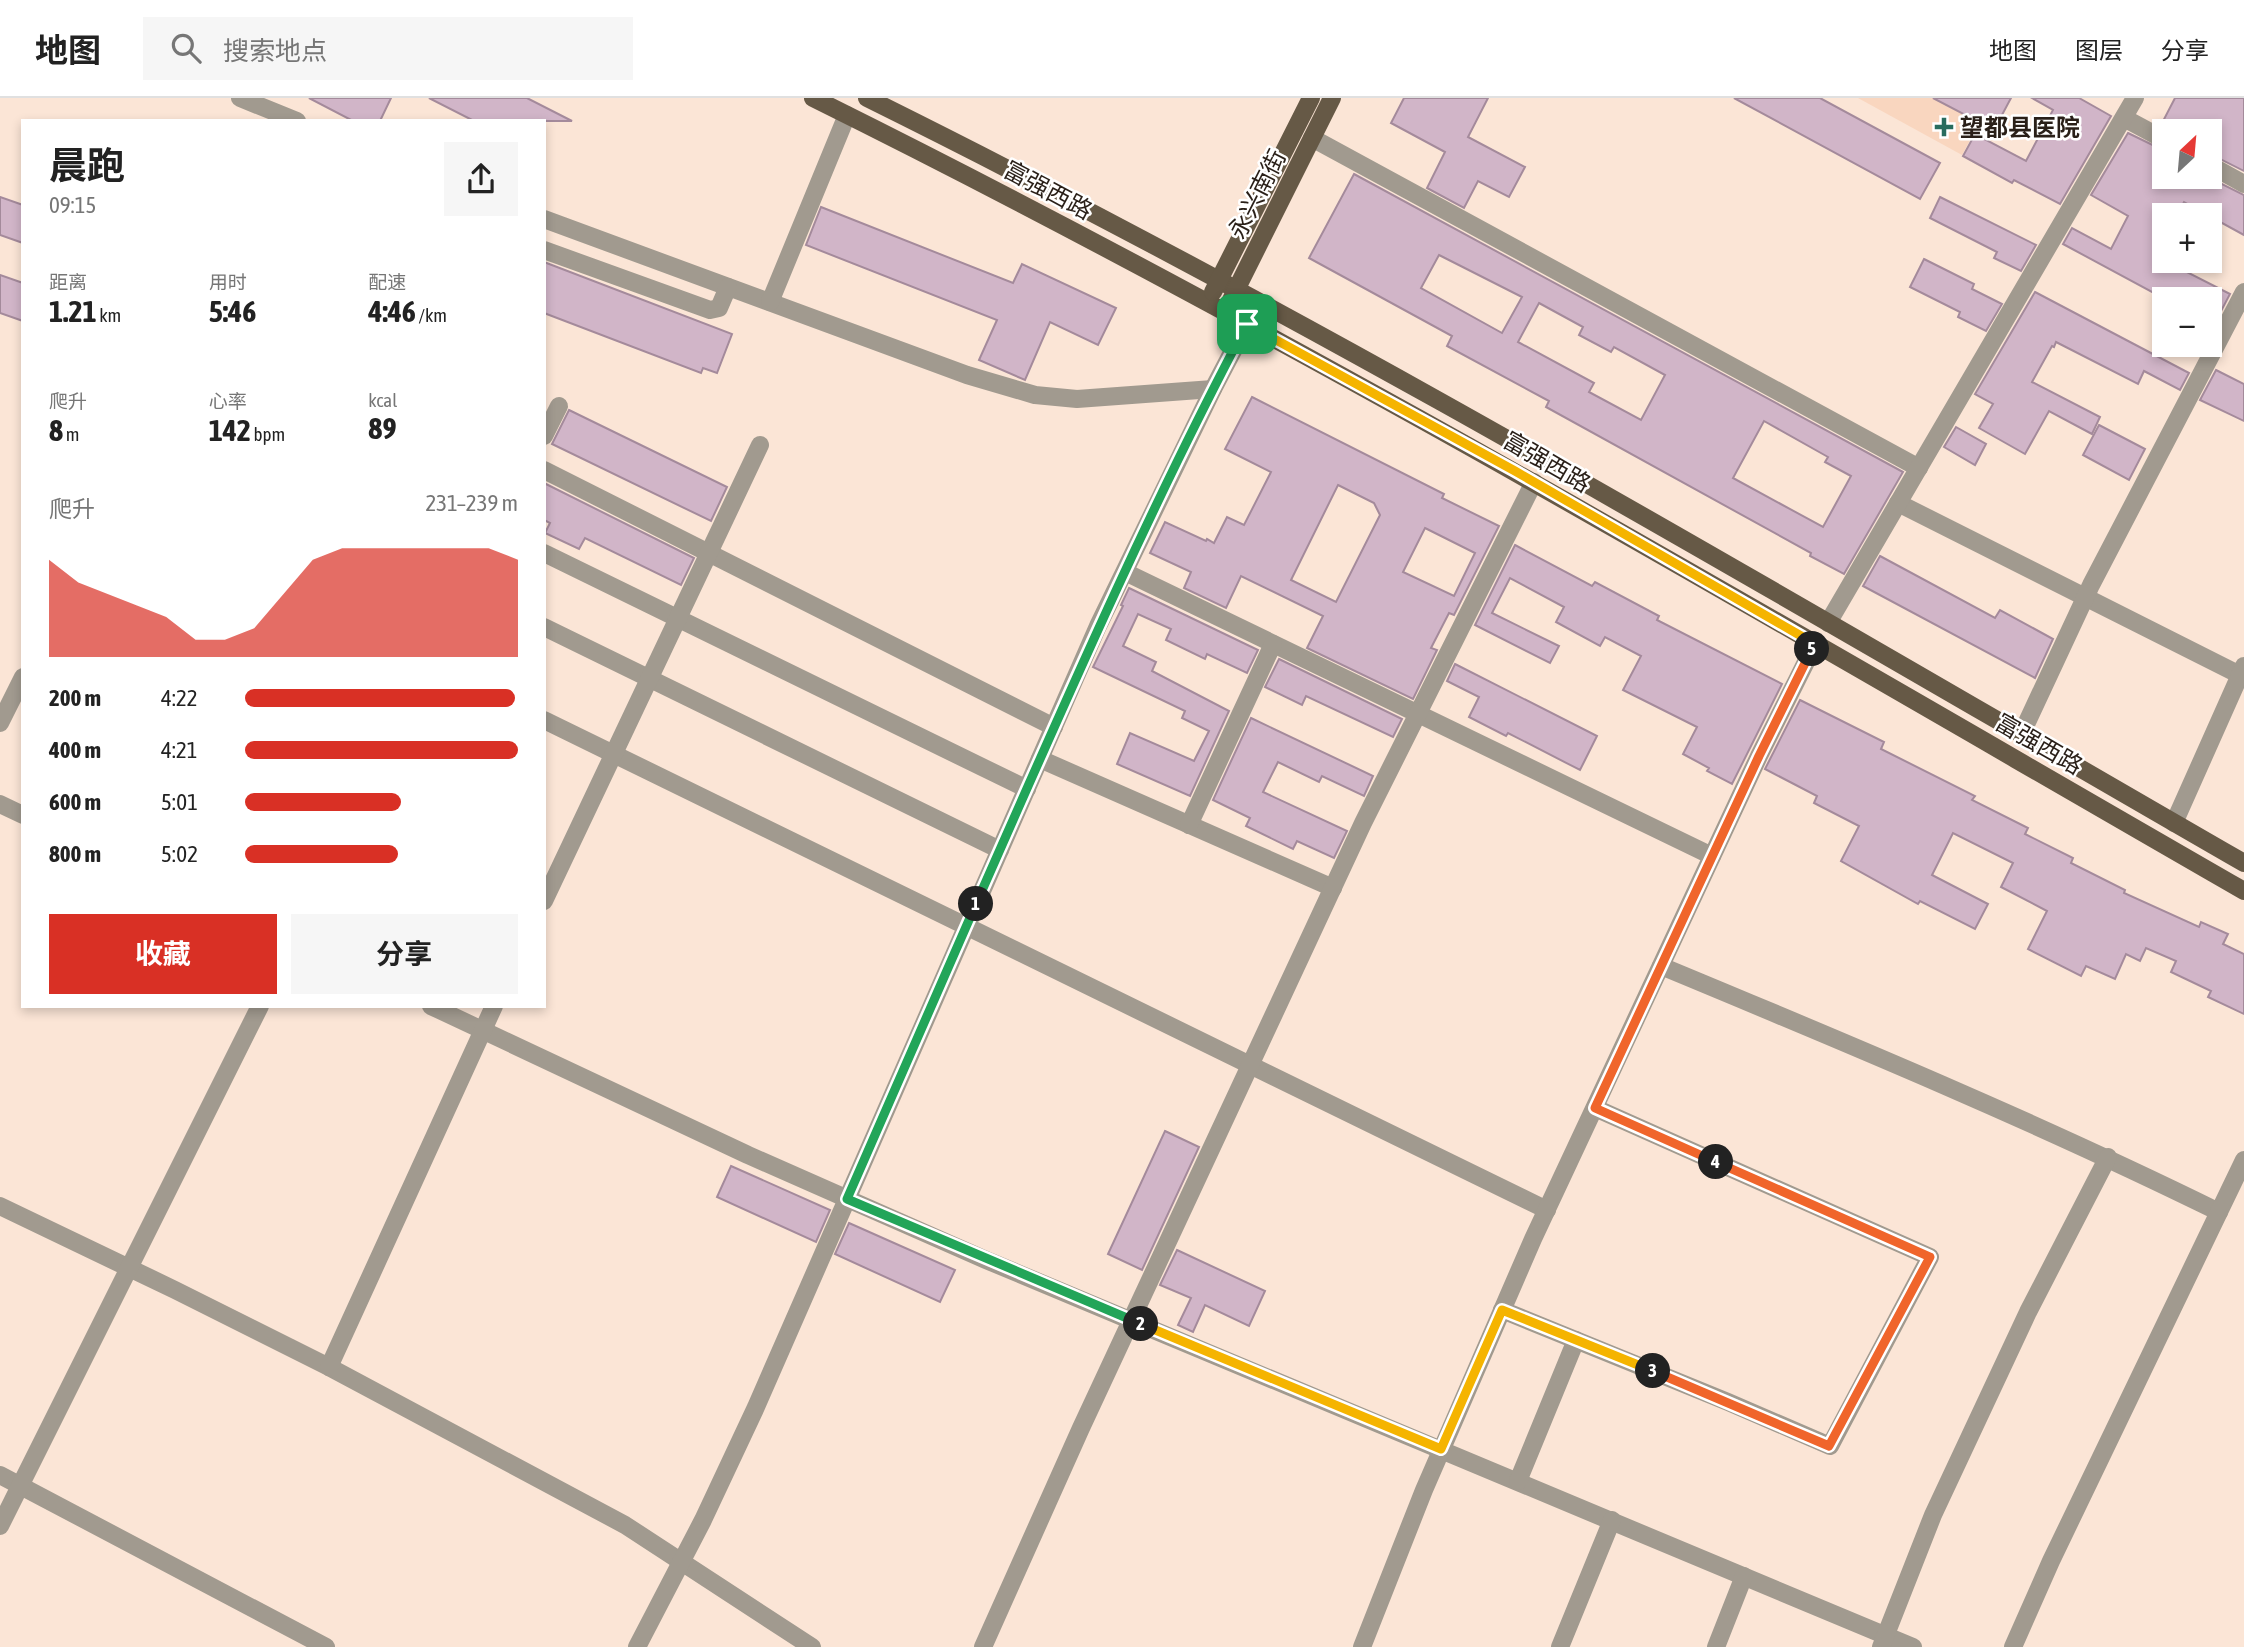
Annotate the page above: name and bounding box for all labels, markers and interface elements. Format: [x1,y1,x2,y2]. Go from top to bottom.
search box [143,17,633,80]
icon: search [167,29,205,67]
text: 地图 [35,31,101,69]
text: 搜索地点 [223,36,327,66]
text: 地图 [1989,37,2037,64]
text: 图层 [2075,37,2123,64]
text: 分享 [2161,37,2209,64]
place label: 望都县医院 [1960,114,2080,141]
marker: 望都县医院 [1934,117,1954,137]
north arrow [2152,119,2222,189]
map controls [2152,119,2222,357]
button: share [444,142,518,216]
text: 晨跑 [49,144,125,187]
street label: 永兴南街 [1223,145,1291,243]
street label: 富强西路 [999,156,1097,224]
text: 09:15 [49,192,96,218]
button: + [2152,203,2222,273]
text: 距离 [49,271,87,293]
text: 用时 [209,271,247,293]
text: 配速 [368,271,406,293]
button: − [2152,287,2222,357]
text: 1.21 [49,294,97,328]
text: 5:46 [209,294,256,328]
text: 4:46 [368,294,416,328]
pin [1217,294,1277,354]
text: km [97,304,121,326]
text: /km [416,304,447,326]
icon: arrive [1228,305,1266,343]
text: kcal [368,389,397,411]
text: 爬升 [49,390,87,412]
text: 心率 [209,390,247,412]
text: 89 [368,411,397,445]
text: 8 [49,413,63,447]
text: 142 [209,413,251,447]
text: m [63,423,79,445]
text: bpm [251,423,285,445]
street label: 富强西路 [1499,426,1595,498]
text: 231–239 m [425,490,518,516]
text: 爬升 [49,496,95,522]
pin: 5 [1794,632,1829,666]
text: 5 [1807,637,1816,659]
text: 200 m [49,685,101,711]
text: 4:22 [161,685,198,711]
street label: 富强西路 [1991,708,2087,780]
text: 400 m [49,737,101,763]
text: 4:21 [161,737,198,763]
text: 600 m [49,789,101,815]
text: 5:01 [161,789,198,815]
text: 800 m [49,841,101,867]
text: 5:02 [161,841,198,867]
pin: 1 [958,886,993,922]
text: 1 [971,892,980,914]
button: 收藏 [49,914,277,994]
button: 分享 [291,914,518,994]
pin: 4 [1698,1144,1734,1180]
text: 4 [1711,1150,1720,1172]
pin: 2 [1124,1306,1158,1342]
text: 2 [1136,1312,1145,1334]
pin: 3 [1636,1354,1670,1388]
text: 3 [1648,1359,1657,1381]

